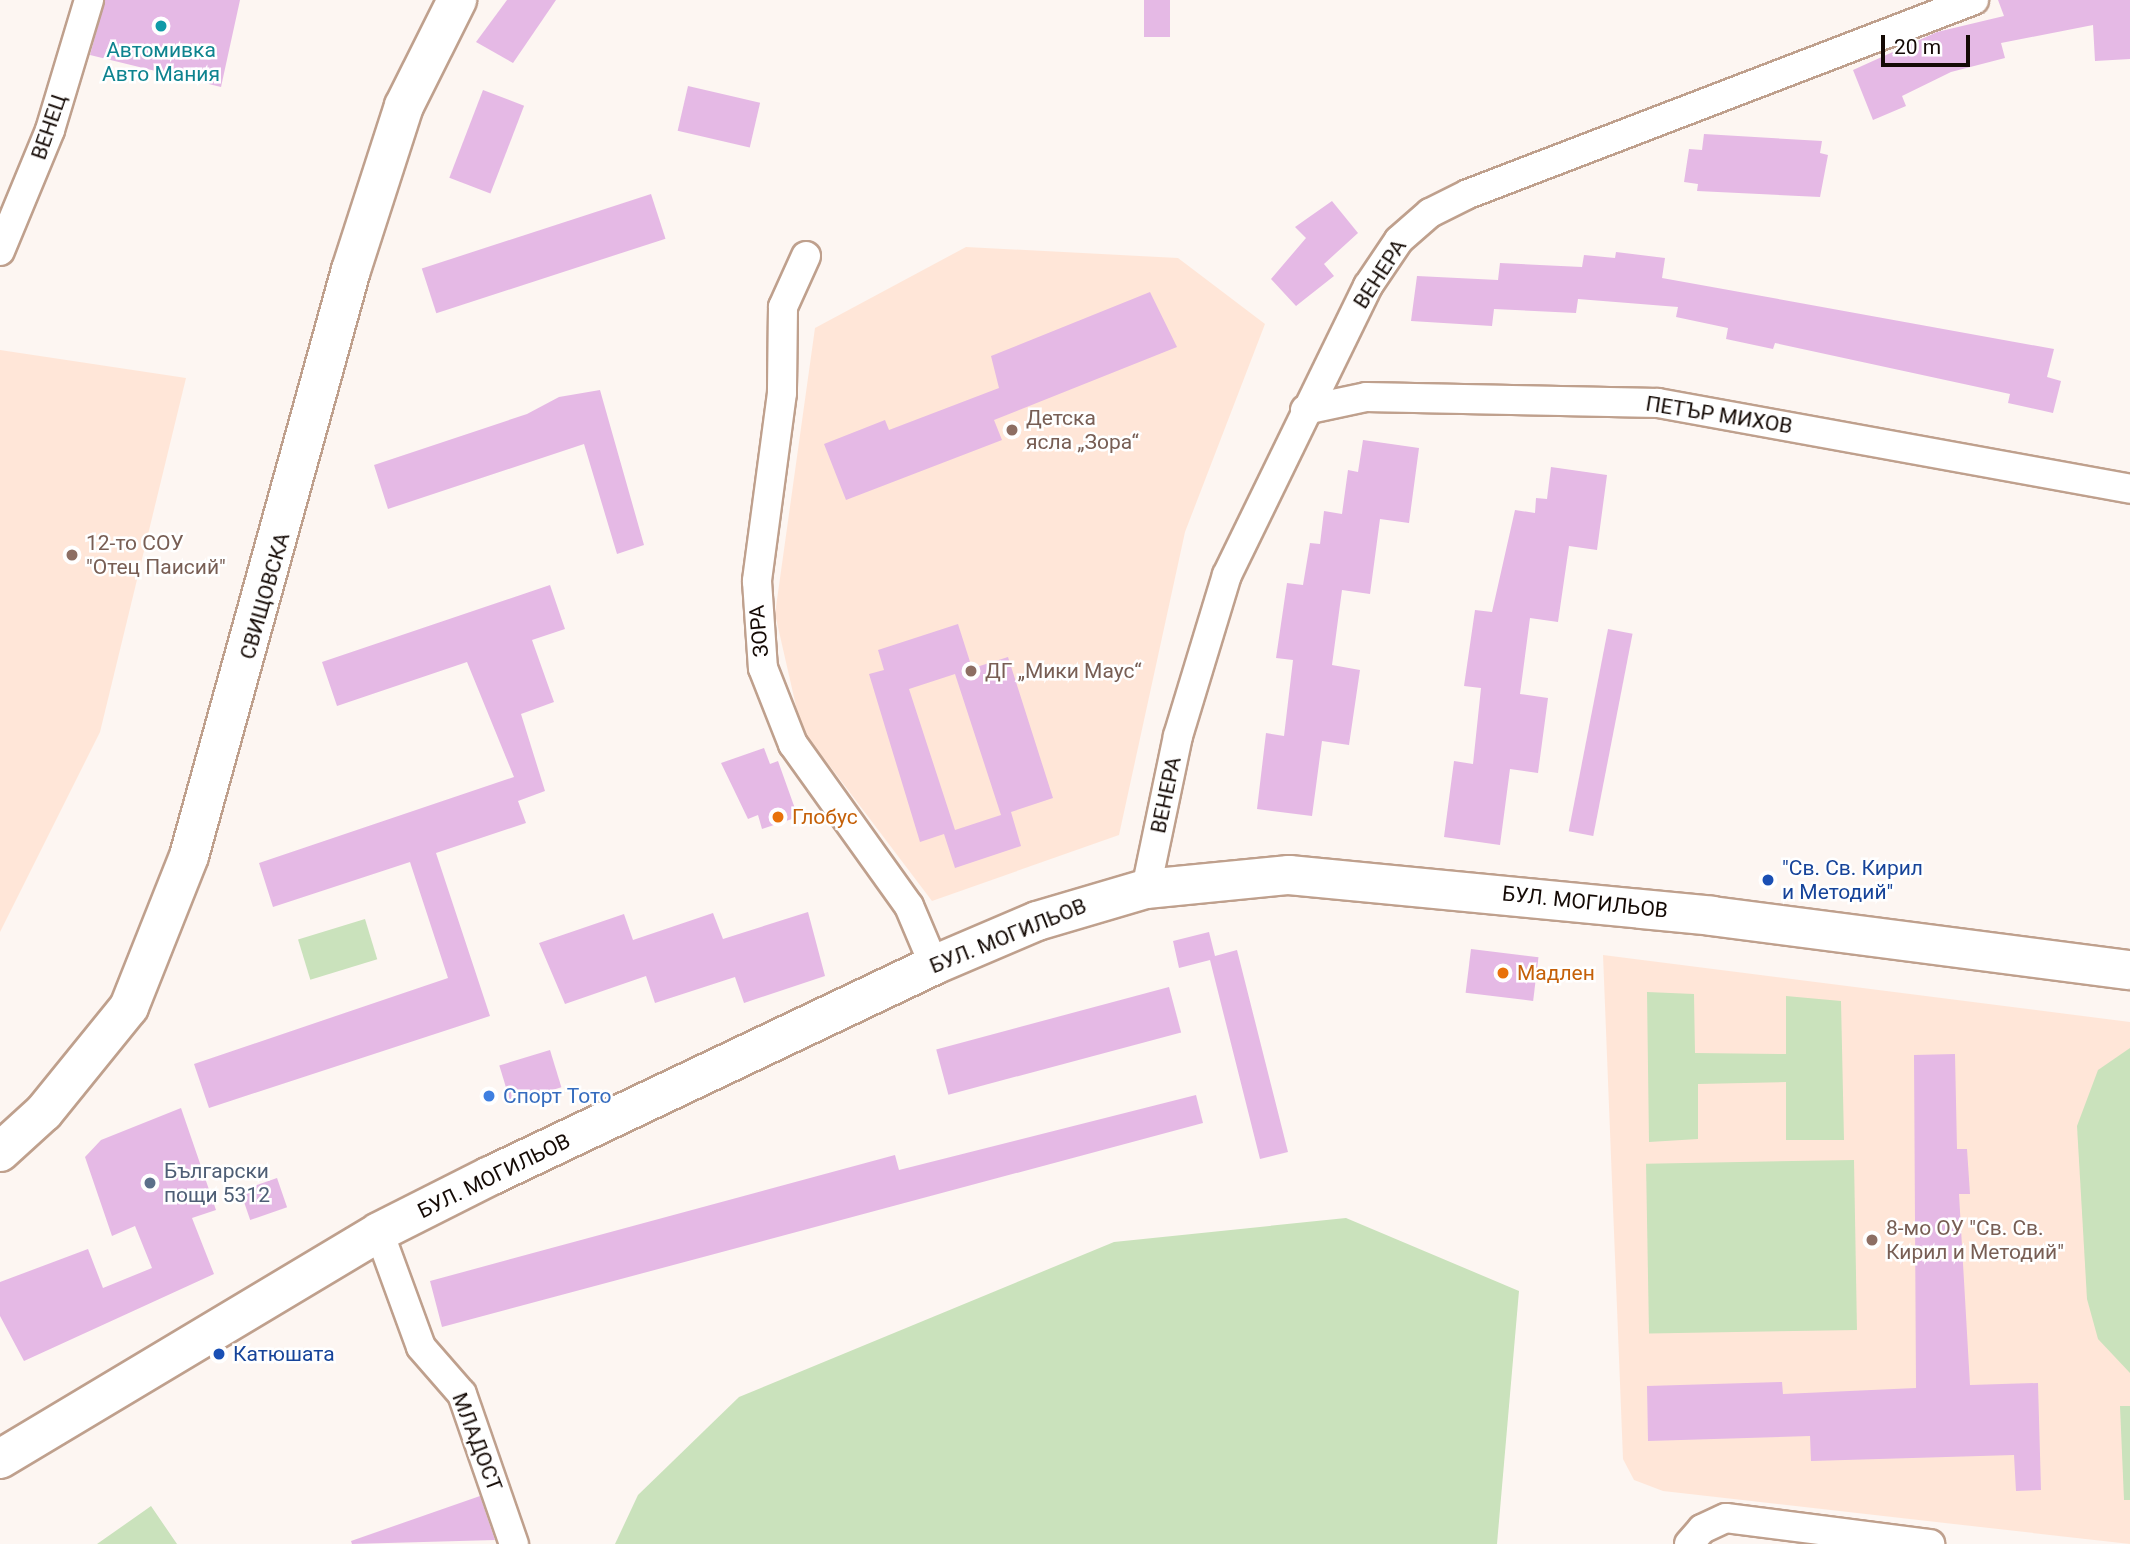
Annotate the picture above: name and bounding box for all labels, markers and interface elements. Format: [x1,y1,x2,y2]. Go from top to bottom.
marker: Автомивка Авто Мания [153,18,169,34]
scale bar [1885,21,1974,65]
text: 20 m [1894,35,1941,59]
place label: Автомивка Авто Мания [102,37,220,87]
street label: ВЕНЕЦ [26,91,72,163]
street label: ВЕНЕРА [1348,235,1412,313]
street label: ПЕТЪР МИХОВ [1644,391,1794,439]
place label: Детска ясла „Зора“ [1026,405,1139,455]
marker: Детска ясла „Зора“ [1004,422,1020,438]
place label: 12-то СОУ "Отец Паисий" [86,530,226,580]
street label: СВИЩОВСКА [235,530,295,662]
marker: 12-то СОУ "Отец Паисий" [64,547,80,563]
street label: ЗОРА [744,604,774,658]
place label: ДГ „Мики Маус“ [985,658,1142,684]
marker: ДГ „Мики Маус“ [963,663,979,679]
street label: ВЕНЕРА [1146,754,1186,836]
place label: Глобус [792,804,858,830]
marker: Глобус [770,809,786,825]
place label: "Св. Св. Кирил и Методий" [1782,855,1923,905]
marker: "Св. Св. Кирил и Методий" [1760,872,1776,888]
street label: БУЛ. МОГИЛЬОВ [1501,881,1669,923]
street label: БУЛ. МОГИЛЬОВ [926,893,1090,979]
place label: Мадлен [1517,960,1595,986]
marker: Мадлен [1495,965,1511,981]
place label: Спорт Тото [503,1083,612,1109]
marker: Спорт Тото [481,1088,497,1104]
street label: БУЛ. МОГИЛЬОВ [414,1128,574,1224]
place label: Български пощи 5312 [164,1158,270,1208]
marker: Български пощи 5312 [142,1175,158,1191]
place label: 8-мо ОУ "Св. Св. Кирил и Методий" [1886,1215,2064,1265]
marker: 8-мо ОУ "Св. Св. Кирил и Методий" [1864,1232,1880,1248]
place label: Катюшата [233,1341,335,1367]
marker: Катюшата [211,1346,227,1362]
street label: МЛАДОСТ [447,1389,507,1495]

